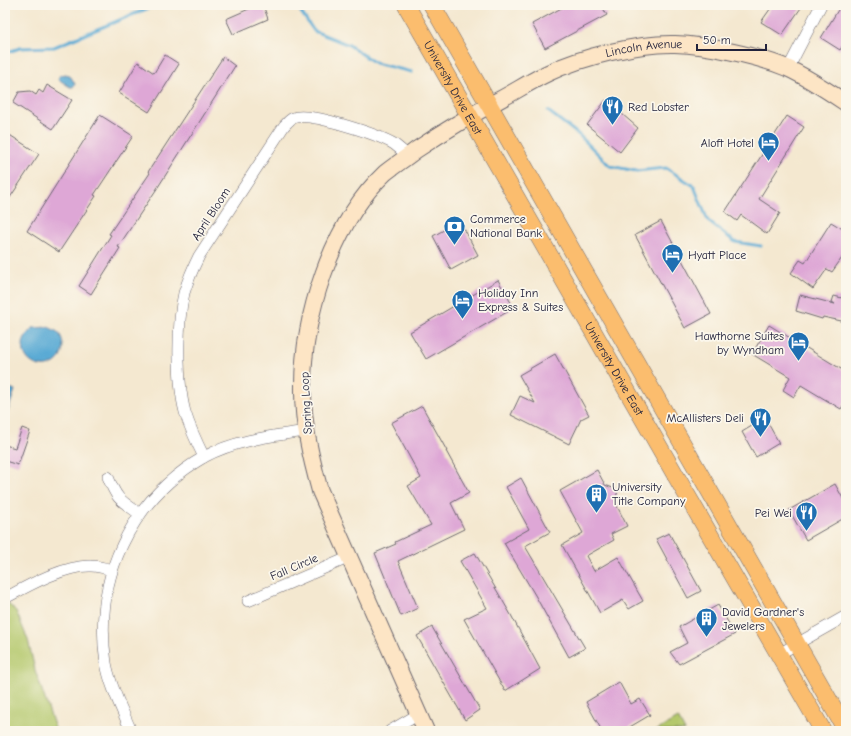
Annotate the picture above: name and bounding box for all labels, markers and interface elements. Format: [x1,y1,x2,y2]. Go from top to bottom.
scale bar [697,26,766,52]
text: 50 m [703,33,731,47]
street label: Lincoln Avenue [604,37,682,60]
street label: University Drive East [421,38,485,137]
restaurant icon: Red Lobster [599,94,625,127]
place label: Red Lobster [628,100,689,114]
hotel icon: Aloft Hotel [756,130,782,163]
place label: Aloft Hotel [701,136,754,150]
street label: April Bloom [189,185,233,243]
place label: Commerce National Bank [470,212,542,240]
bank icon: Commerce National Bank [442,213,468,246]
hotel icon: Hyatt Place [660,242,686,275]
place label: Hyatt Place [688,248,746,262]
place label: Holiday Inn Express & Suites [478,286,563,314]
hotel icon: Holiday Inn Express & Suites [449,287,475,320]
street label: University Drive East [582,320,647,418]
place label: Hawthorne Suites by Wyndham [695,329,784,357]
hotel icon: Hawthorne Suites by Wyndham [786,330,812,363]
street label: Spring Loop [297,371,315,435]
restaurant icon: McAllisters Deli [747,405,773,438]
place label: McAllisters Deli [666,411,744,425]
place label: University Title Company [612,480,686,508]
building icon: University Title Company [584,481,610,514]
restaurant icon: Pei Wei [794,500,820,533]
place label: Pei Wei [755,506,792,520]
street label: Fall Circle [268,551,320,583]
place label: David Gardner's Jewelers [722,605,804,633]
building icon: David Gardner's Jewelers [693,606,719,639]

